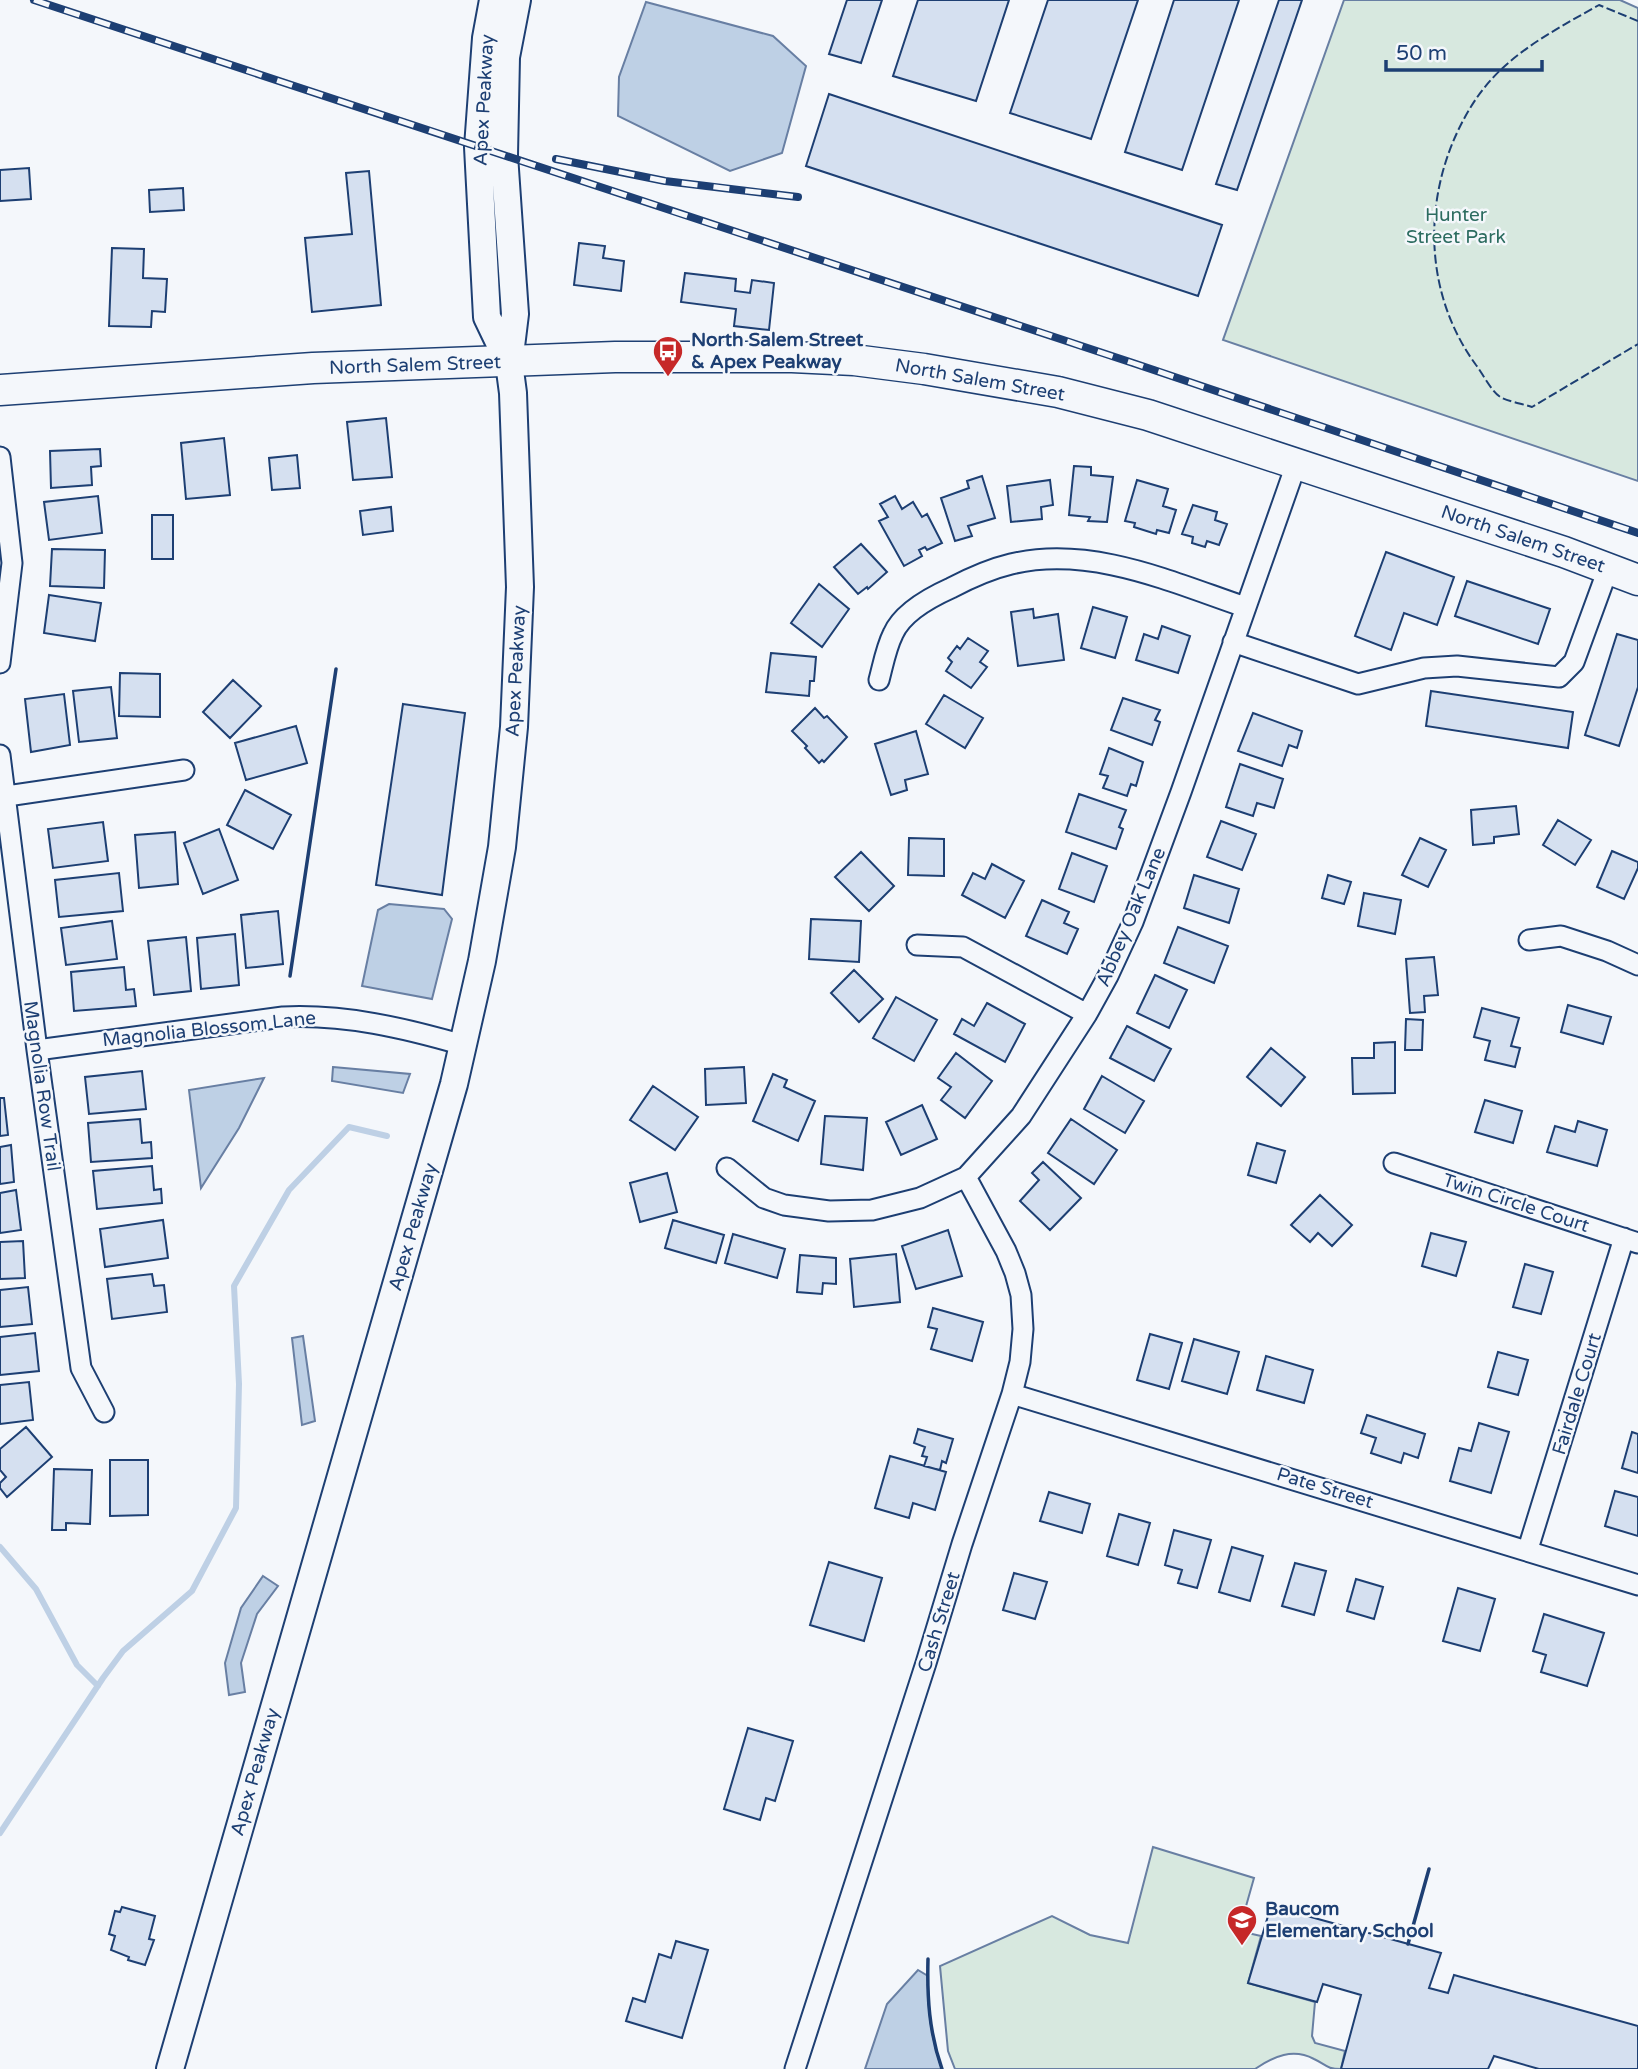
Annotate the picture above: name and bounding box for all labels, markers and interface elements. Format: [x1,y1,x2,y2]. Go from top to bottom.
scale bar [1386,28,1542,72]
street label: Apex Peakway [470,34,498,166]
text: 50 m [1396,41,1447,66]
park label: Hunter Street Park [1406,204,1506,248]
place label: North Salem Street & Apex Peakway [691,329,864,374]
bus stop icon: North Salem Street & Apex Peakway [651,334,685,378]
street label: North Salem Street [329,351,501,379]
street label: North Salem Street [893,354,1067,406]
street label: North Salem Street [1438,501,1608,577]
street label: Apex Peakway [502,605,530,737]
street label: Abbey Oak Lane [1092,844,1170,990]
street label: Magnolia Row Trail [19,999,65,1173]
street label: Magnolia Blossom Lane [101,1007,317,1051]
street label: Apex Peakway [384,1161,442,1293]
street label: Twin Circle Court [1440,1169,1592,1237]
street label: Fairdale Court [1548,1330,1606,1458]
street label: Pate Street [1274,1463,1376,1513]
street label: Cash Street [913,1569,965,1675]
street label: Apex Peakway [226,1706,284,1838]
place label: Baucom Elementary School [1265,1898,1434,1943]
school or university icon: Baucom Elementary School [1225,1903,1259,1947]

